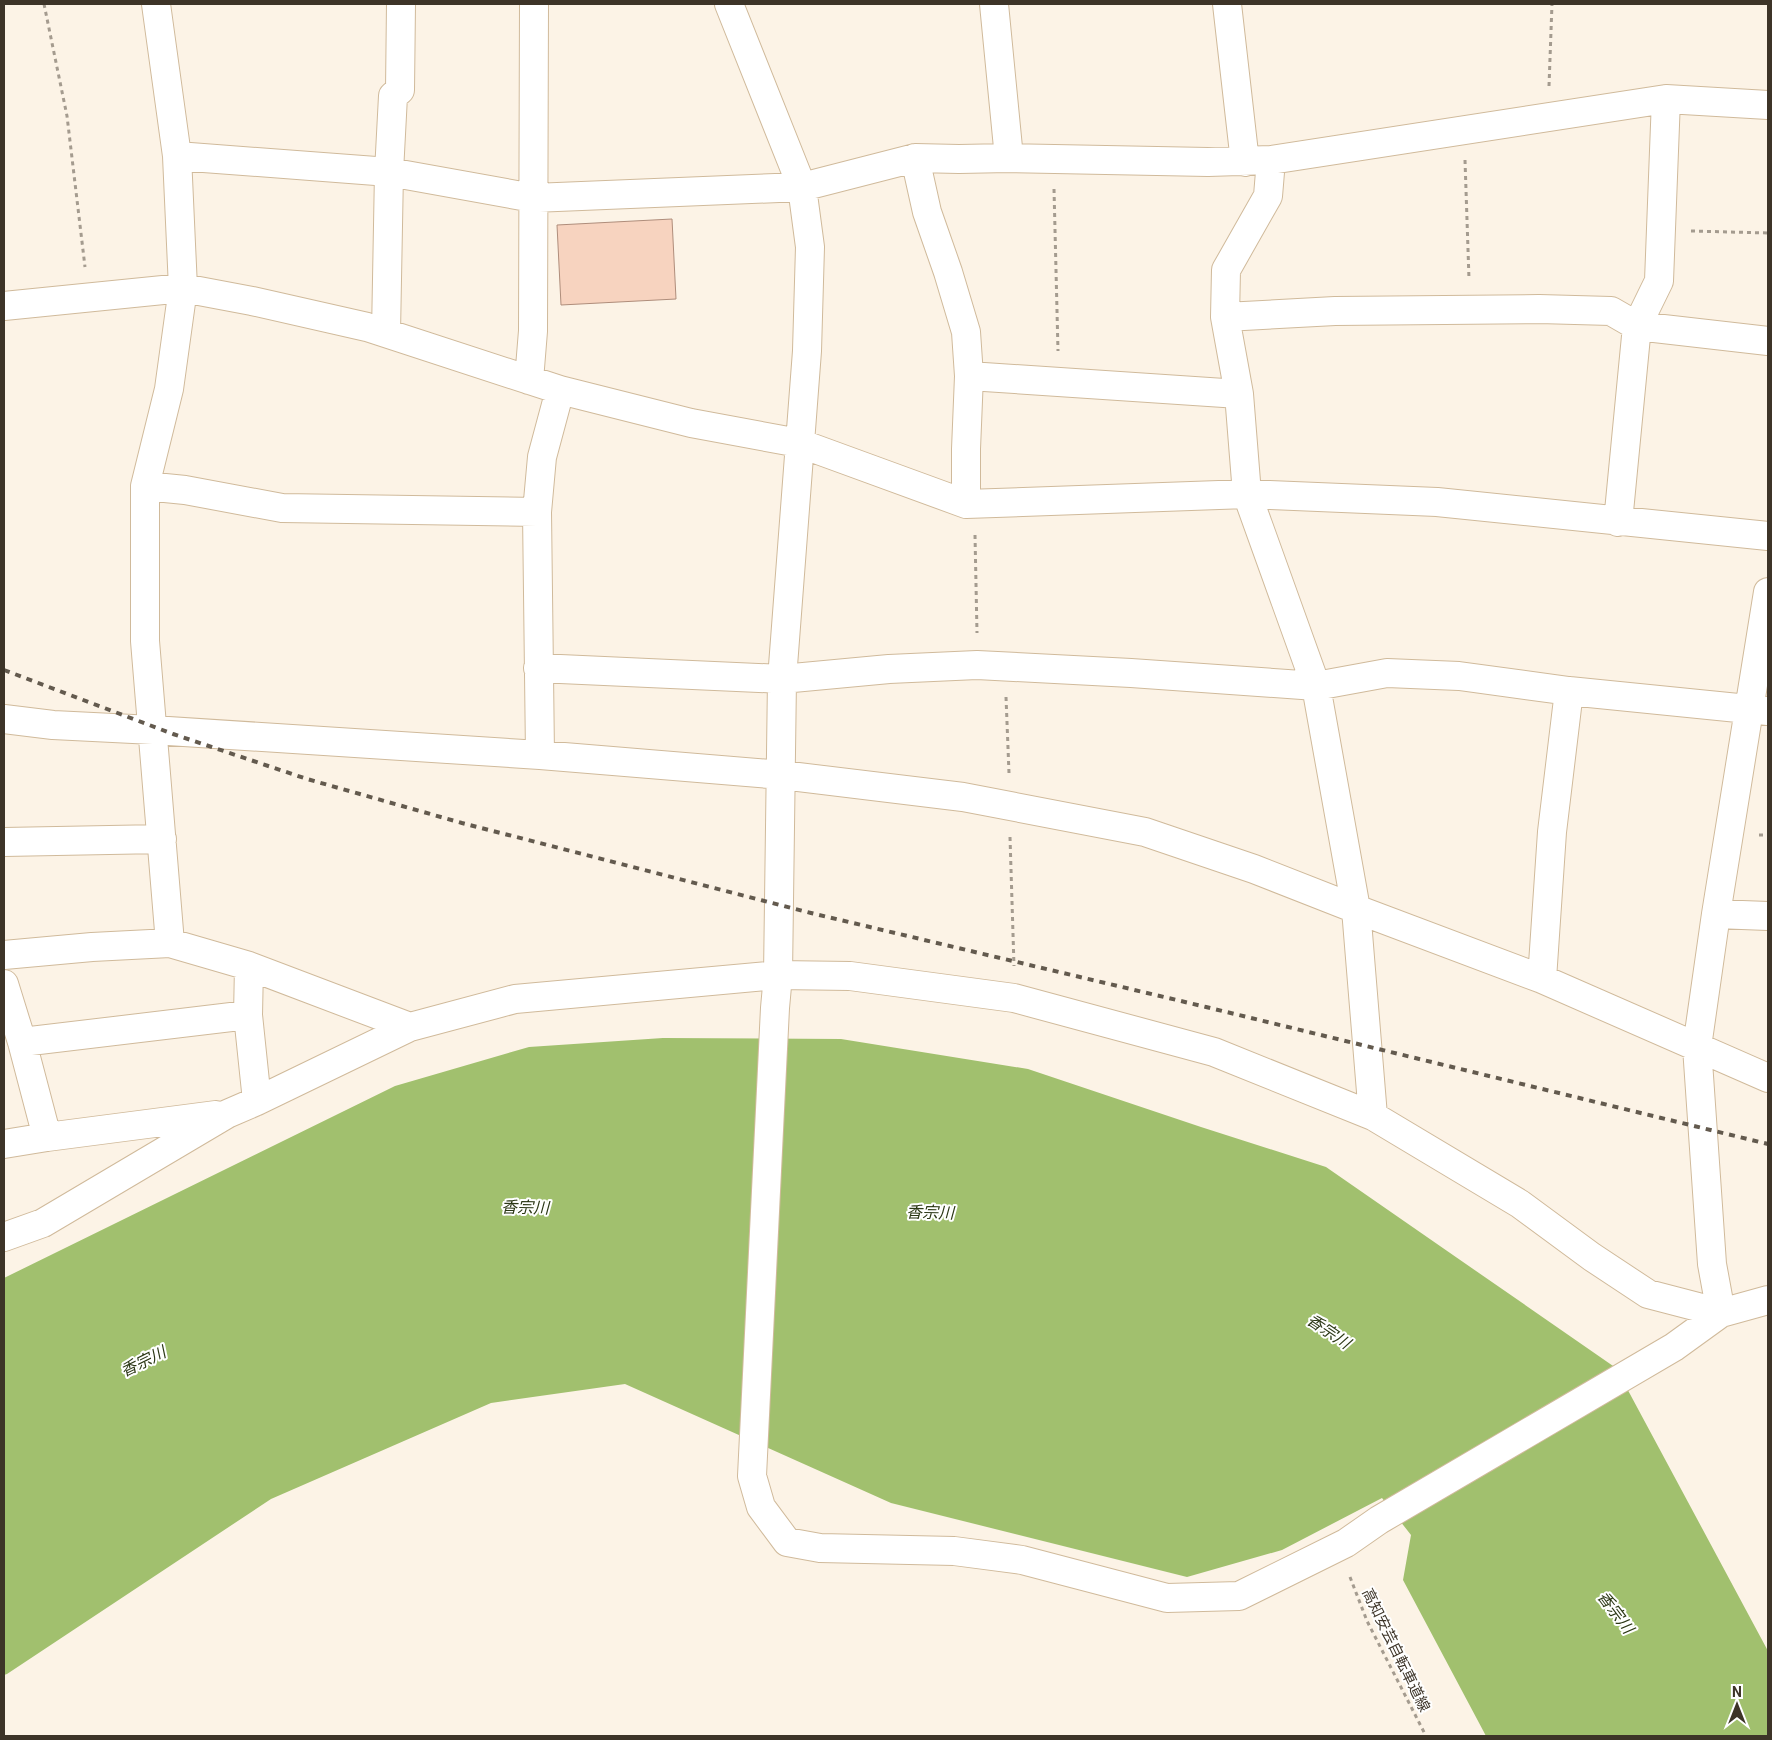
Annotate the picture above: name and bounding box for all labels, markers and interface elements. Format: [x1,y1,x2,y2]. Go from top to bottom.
water label: 香宗川 [501,1198,551,1217]
water label: 香宗川 [906,1203,956,1222]
water label: 香宗川 [1304,1310,1356,1354]
water label: 香宗川 [117,1342,171,1381]
street label: 高知安芸自転車道線 [1358,1585,1434,1715]
water label: 香宗川 [1594,1587,1639,1639]
north arrow [1712,1680,1762,1730]
text: N [1732,1684,1742,1700]

